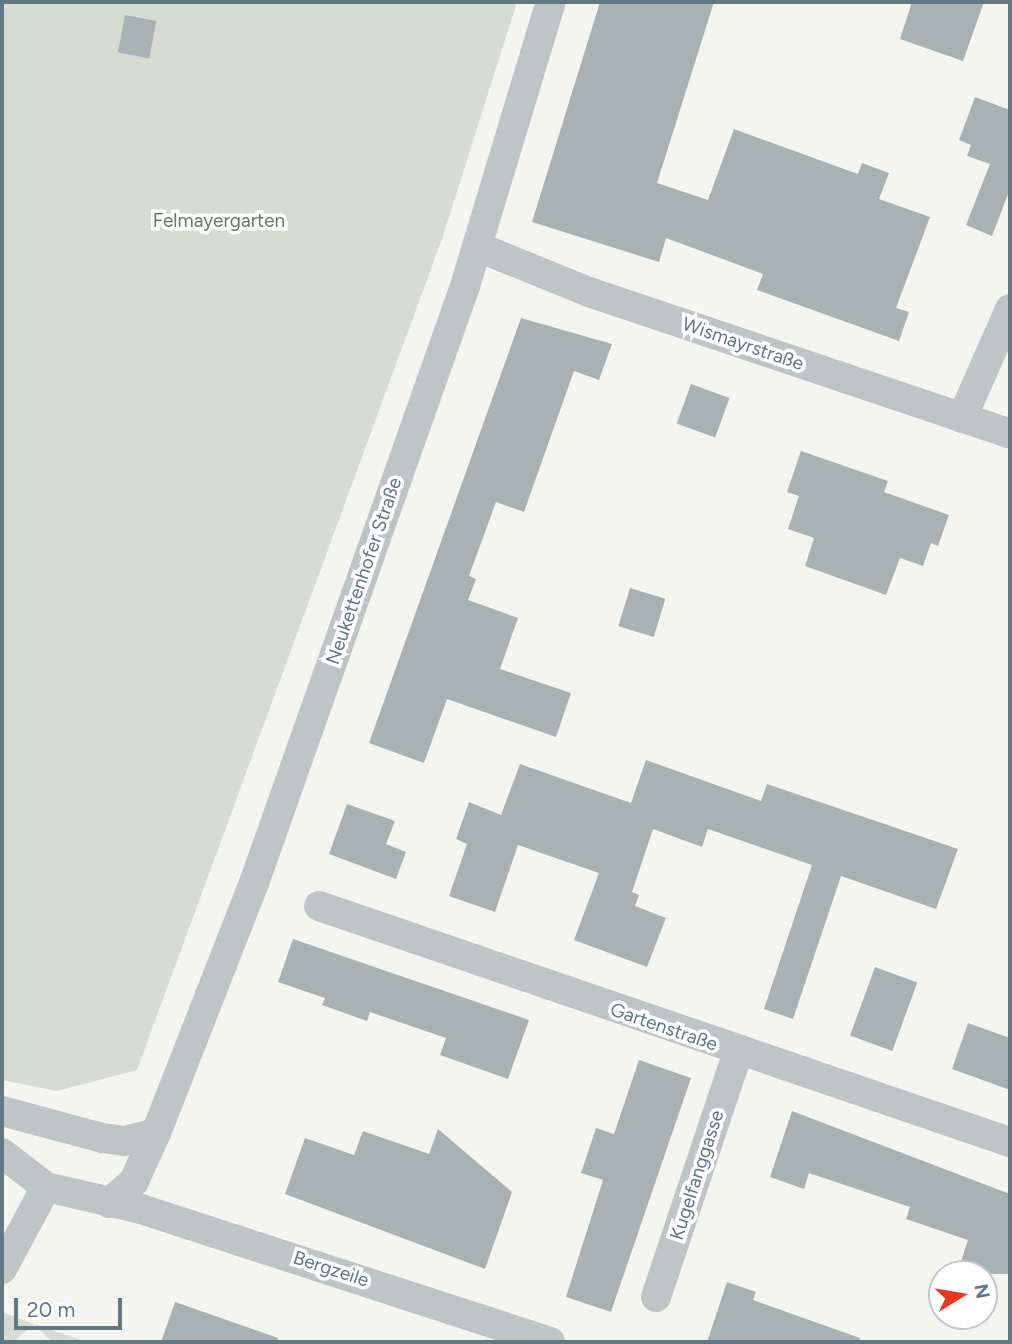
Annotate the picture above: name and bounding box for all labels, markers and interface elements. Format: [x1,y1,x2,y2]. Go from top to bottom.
park label: Felmayergarten [153,210,285,232]
street label: Wismayrstraße [679,313,807,375]
street label: Neukettenhofer Straße [321,474,407,668]
street label: Gartenstraße [607,998,721,1056]
street label: Kugelfanggasse [665,1107,729,1243]
street label: Bergzeile [290,1246,372,1292]
north arrow [928,1260,998,1330]
text: N [969,1282,995,1301]
scale bar [18,1284,126,1328]
text: 20 m [27,1297,75,1322]

